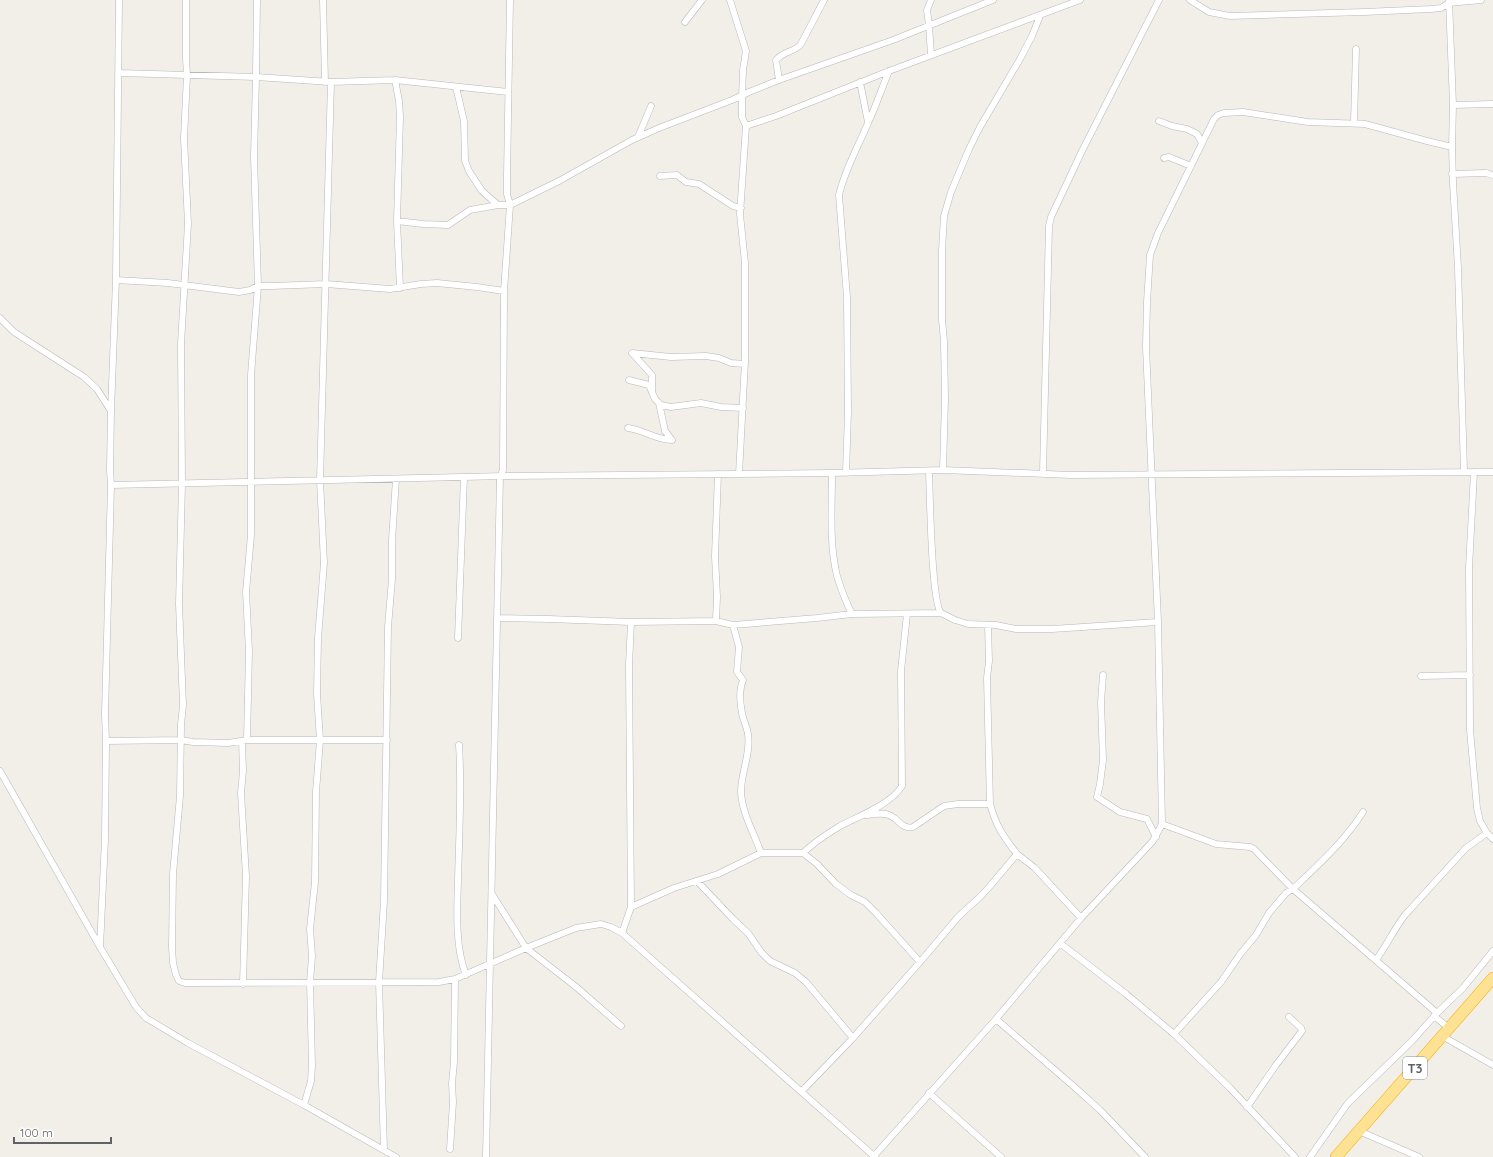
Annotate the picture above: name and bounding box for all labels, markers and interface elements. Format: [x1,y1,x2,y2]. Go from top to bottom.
road number: T3 [1403,1057,1427,1079]
scale bar [14,1119,111,1145]
text: 100 m [20,1125,53,1140]

